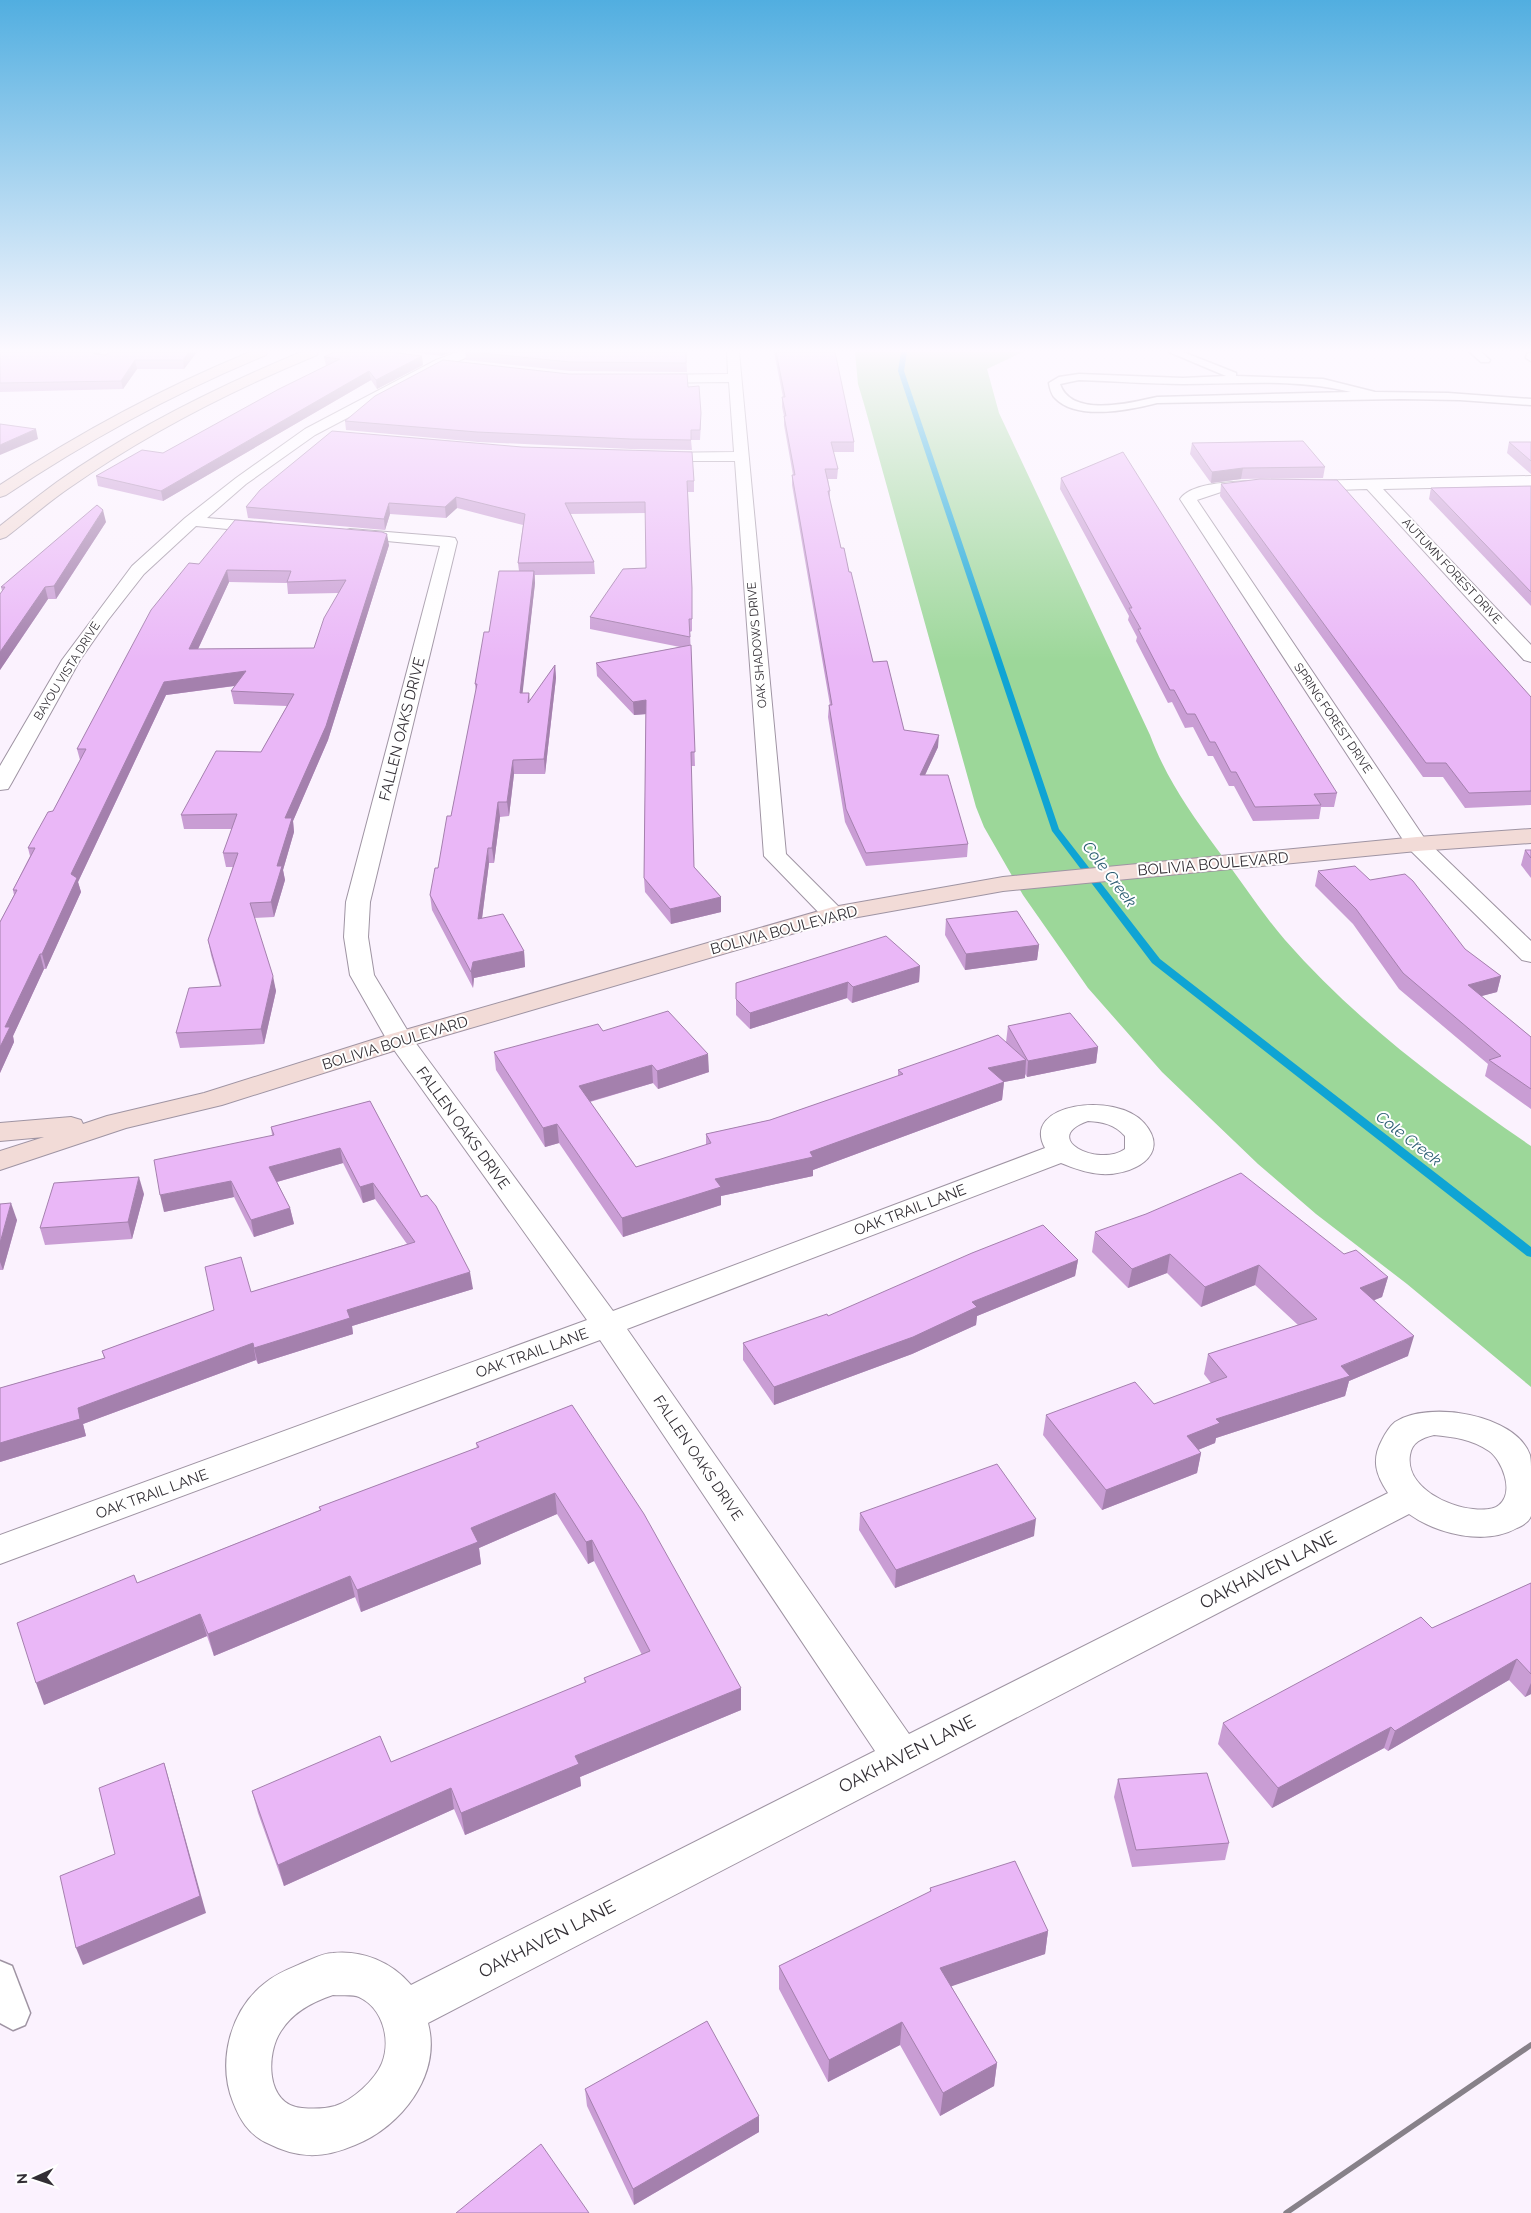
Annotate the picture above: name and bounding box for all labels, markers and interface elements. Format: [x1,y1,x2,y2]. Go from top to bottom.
street label: AUTUMN FOREST DRIVE [1399,515,1505,627]
street label: OAK SHADOWS DRIVE [745,581,769,709]
street label: BAYOU VISTA DRIVE [31,619,103,723]
street label: FALLEN OAKS DRIVE [375,655,429,803]
street label: SPRING FOREST DRIVE [1291,660,1375,776]
water label: Cole Creek [1079,838,1141,911]
street label: BOLIVIA BOULEVARD [1137,848,1290,880]
street label: BOLIVIA BOULEVARD [708,902,860,958]
street label: BOLIVIA BOULEVARD [320,1012,470,1074]
street label: FALLEN OAKS DRIVE [412,1063,514,1193]
water label: Cole Creek [1372,1107,1446,1170]
street label: OAK TRAIL LANE [852,1180,968,1240]
street label: OAK TRAIL LANE [473,1324,591,1382]
street label: FALLEN OAKS DRIVE [649,1392,747,1524]
street label: OAK TRAIL LANE [93,1465,211,1523]
street label: OAKHAVEN LANE [1196,1526,1340,1613]
street label: OAKHAVEN LANE [835,1710,979,1797]
street label: OAKHAVEN LANE [475,1895,619,1982]
north arrow [10,2153,60,2203]
text: N [14,2173,30,2184]

